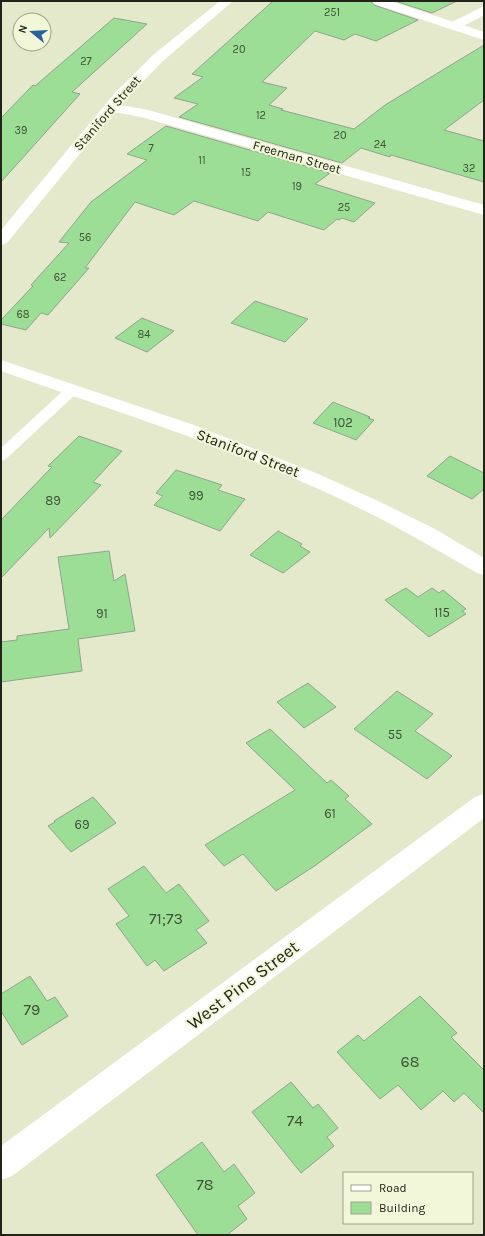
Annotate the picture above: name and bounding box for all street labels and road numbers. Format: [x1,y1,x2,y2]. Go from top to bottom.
street label: Staniford Street [70,72,144,154]
street label: Freeman Street [251,137,343,177]
street label: Staniford Street [194,425,302,481]
street label: West Pine Street [183,936,303,1034]

